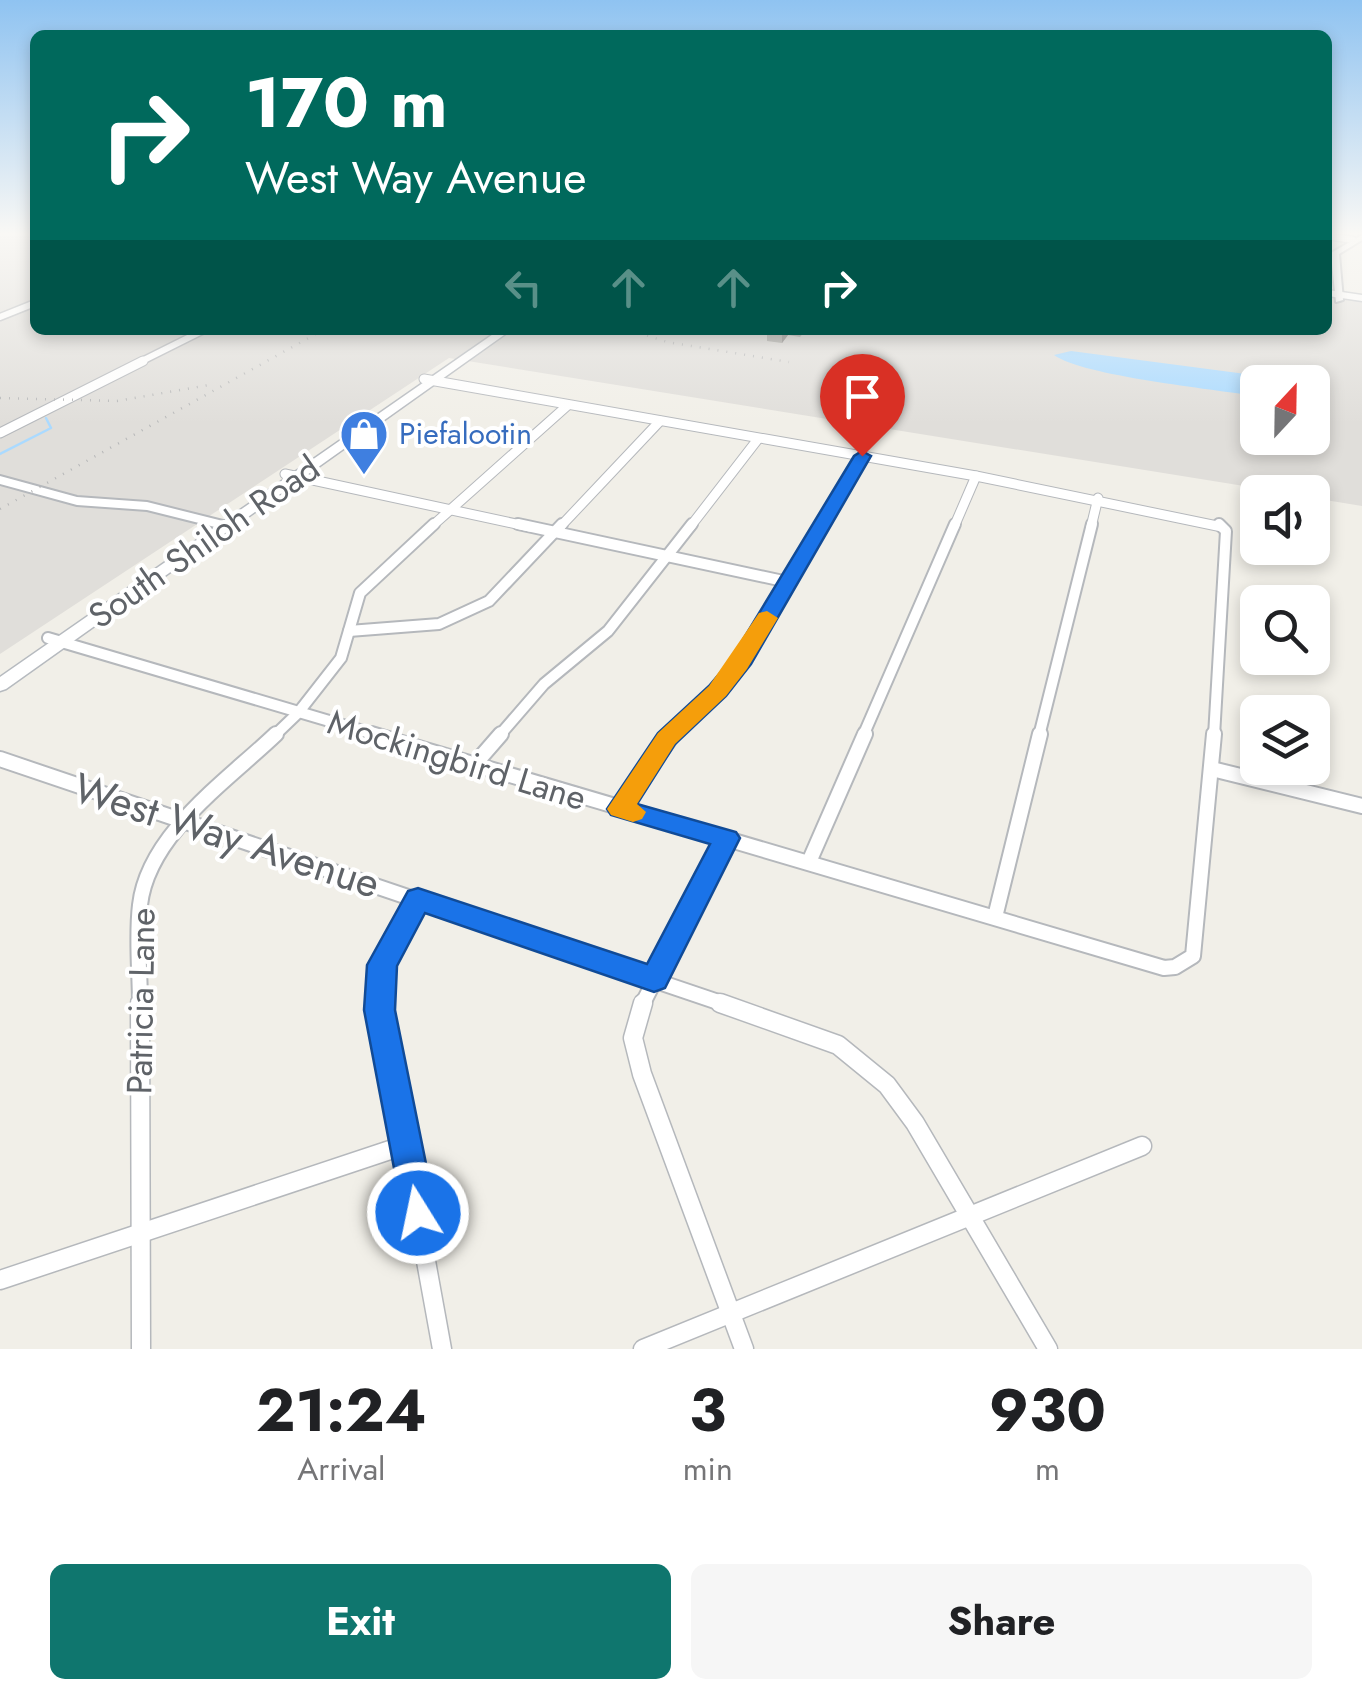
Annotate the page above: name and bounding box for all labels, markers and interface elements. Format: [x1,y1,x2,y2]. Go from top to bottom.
text: 170 m [245,52,448,153]
icon: right [80,70,210,200]
text: West Way Avenue [245,145,587,210]
icon: left [496,260,551,315]
icon: ahead [601,260,656,315]
icon: ahead [706,260,761,315]
icon: right [811,260,866,315]
pin [820,354,905,457]
north arrow [1240,365,1330,455]
map controls [1240,365,1330,785]
icon: arrive [835,369,890,424]
shop icon: Piefalootin [338,408,390,476]
place label: Piefalootin [399,412,532,455]
street label: South Shiloh Road [78,443,330,641]
button: sound [1240,475,1330,565]
button: search [1240,585,1330,675]
button: layers [1240,695,1330,785]
street label: Mockingbird Lane [322,697,592,823]
street label: West Way Avenue [66,757,388,914]
street label: Patricia Lane [114,907,168,1095]
position arrow [366,1161,470,1265]
text: 21:24 [256,1367,427,1454]
text: 3 [689,1367,726,1454]
text: 930 [989,1367,1106,1454]
text: Arrival [297,1446,385,1492]
text: min [683,1446,733,1492]
text: m [1035,1446,1060,1492]
button: Exit [50,1564,671,1679]
button: Share [691,1564,1312,1679]

